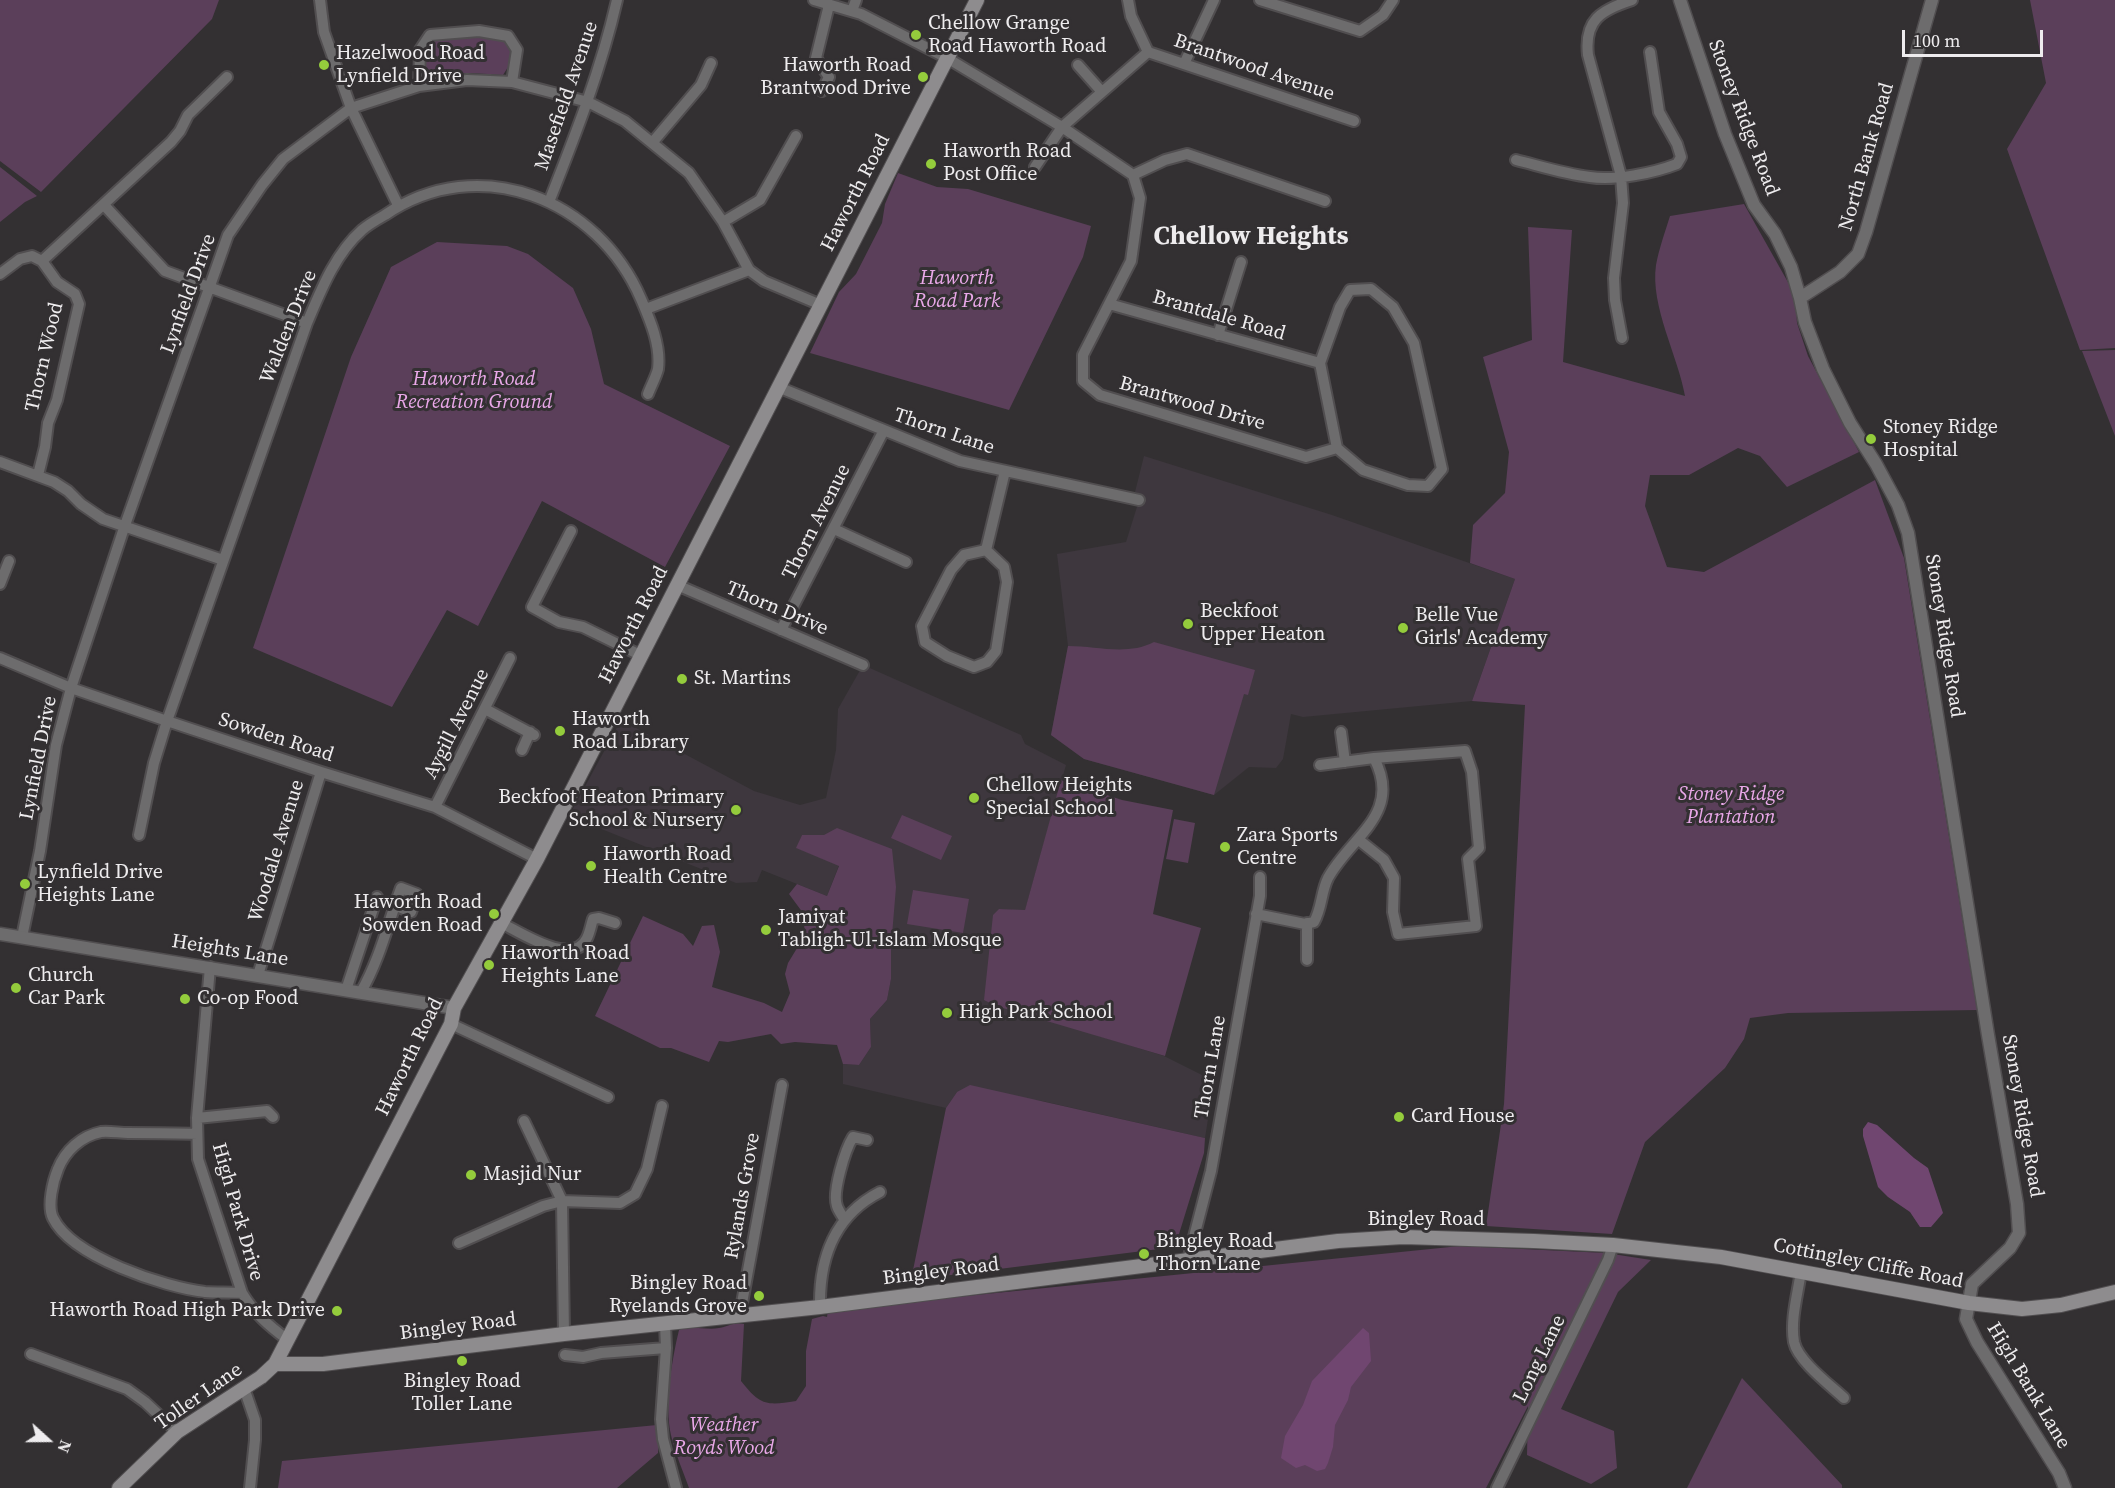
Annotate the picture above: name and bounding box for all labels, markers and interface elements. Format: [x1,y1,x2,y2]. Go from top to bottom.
place label: Chellow Grange Road Haworth Road [928,12,1106,59]
street label: Masefield Avenue [530,18,604,174]
scale bar [1905,18,2046,56]
marker: Chellow Grange Road Haworth Road [909,28,923,42]
text: 100 m [1913,28,1960,53]
street label: Brantwood Avenue [1171,29,1337,107]
street label: Stoney Ridge Road [1702,37,1784,199]
place label: Hazelwood Road Lynfield Drive [336,42,485,89]
place label: Haworth Road Brantwood Drive [760,54,911,101]
marker: Hazelwood Road Lynfield Drive [317,58,331,72]
marker: Haworth Road Brantwood Drive [916,70,930,84]
street label: North Bank Road [1834,80,1900,234]
street label: Haworth Road [816,130,896,256]
place label: Haworth Road Post Office [943,140,1071,187]
marker: Haworth Road Post Office [924,157,938,171]
district label: Chellow Heights [1154,221,1348,253]
street label: Lynfield Drive [156,231,222,357]
street label: Walden Drive [255,267,323,387]
park label: Haworth Road Park [914,267,1000,314]
street label: Brantdale Road [1150,286,1288,346]
street label: Thorn Wood [21,300,69,414]
park label: Haworth Road Recreation Ground [396,368,552,415]
street label: Brantwood Drive [1116,372,1268,436]
street label: Thorn Lane [891,404,997,460]
place label: Stoney Ridge Hospital [1883,416,1998,463]
marker: Stoney Ridge Hospital [1864,432,1878,446]
street label: Thorn Avenue [778,460,856,584]
street label: Stoney Ridge Road [1919,553,1969,719]
street label: Haworth Road [594,562,674,688]
street label: Thorn Drive [722,577,832,641]
place label: Beckfoot Upper Heaton [1200,600,1325,647]
place label: Belle Vue Girls' Academy [1415,604,1547,651]
marker: Beckfoot Upper Heaton [1181,617,1195,631]
marker: Belle Vue Girls' Academy [1396,621,1410,635]
street label: Aygill Avenue [419,665,495,783]
place label: St. Martins [694,667,791,691]
marker: St. Martins [675,672,689,686]
street label: Lynfield Drive [15,694,63,822]
street label: Sowden Road [215,708,337,768]
place label: Haworth Road Library [572,708,689,755]
marker: Haworth Road Library [553,724,567,738]
place label: Chellow Heights Special School [986,774,1132,821]
street label: Woodale Avenue [244,777,310,925]
park label: Stoney Ridge Plantation [1678,783,1784,830]
place label: Beckfoot Heaton Primary School & Nursery [498,786,724,833]
marker: Chellow Heights Special School [967,791,981,805]
marker: Beckfoot Heaton Primary School & Nursery [729,803,743,817]
place label: Zara Sports Centre [1237,824,1338,871]
marker: Zara Sports Centre [1218,840,1232,854]
place label: Haworth Road Health Centre [603,843,731,890]
marker: Haworth Road Health Centre [584,859,598,873]
place label: Lynfield Drive Heights Lane [37,861,163,908]
marker: Lynfield Drive Heights Lane [18,877,32,891]
place label: Haworth Road Sowden Road [354,891,482,938]
place label: Jamiyat Tabligh-Ul-Islam Mosque [778,906,1002,953]
marker: Haworth Road Sowden Road [487,907,501,921]
marker: Jamiyat Tabligh-Ul-Islam Mosque [759,923,773,937]
street label: Heights Lane [170,930,290,972]
place label: Haworth Road Heights Lane [501,942,629,989]
marker: Haworth Road Heights Lane [482,958,496,972]
place label: Church Car Park [28,964,105,1011]
marker: Church Car Park [9,981,23,995]
place label: Co-op Food [197,987,298,1011]
marker: Co-op Food [178,992,192,1006]
street label: Haworth Road [371,994,449,1120]
place label: High Park School [959,1001,1113,1025]
marker: High Park School [940,1006,954,1020]
street label: Thorn Lane [1190,1013,1232,1121]
street label: Stoney Ridge Road [1996,1033,2048,1199]
place label: Card House [1411,1105,1515,1129]
marker: Card House [1392,1110,1406,1124]
street label: Rylands Grove [720,1131,766,1261]
street label: High Park Drive [206,1140,268,1284]
place label: Masjid Nur [483,1163,581,1187]
marker: Masjid Nur [464,1168,478,1182]
street label: Bingley Road [1368,1208,1484,1232]
place label: Bingley Road Thorn Lane [1156,1230,1273,1277]
street label: Cottingley Cliffe Road [1771,1234,1965,1294]
marker: Bingley Road Thorn Lane [1137,1247,1151,1261]
street label: Bingley Road [881,1253,1001,1291]
place label: Bingley Road Ryelands Grove [609,1272,747,1319]
marker: Bingley Road Ryelands Grove [752,1289,766,1303]
place label: Haworth Road High Park Drive [50,1299,325,1323]
marker: Haworth Road High Park Drive [330,1304,344,1318]
street label: Bingley Road [398,1308,518,1346]
street label: Long Lane [1509,1311,1571,1407]
street label: High Bank Lane [1981,1318,2075,1454]
marker: Bingley Road Toller Lane [455,1354,469,1368]
street label: Toller Lane [151,1358,247,1436]
place label: Bingley Road Toller Lane [404,1370,520,1417]
north arrow [18,1410,78,1470]
park label: Weather Royds Wood [674,1414,774,1461]
text: N [52,1437,77,1456]

